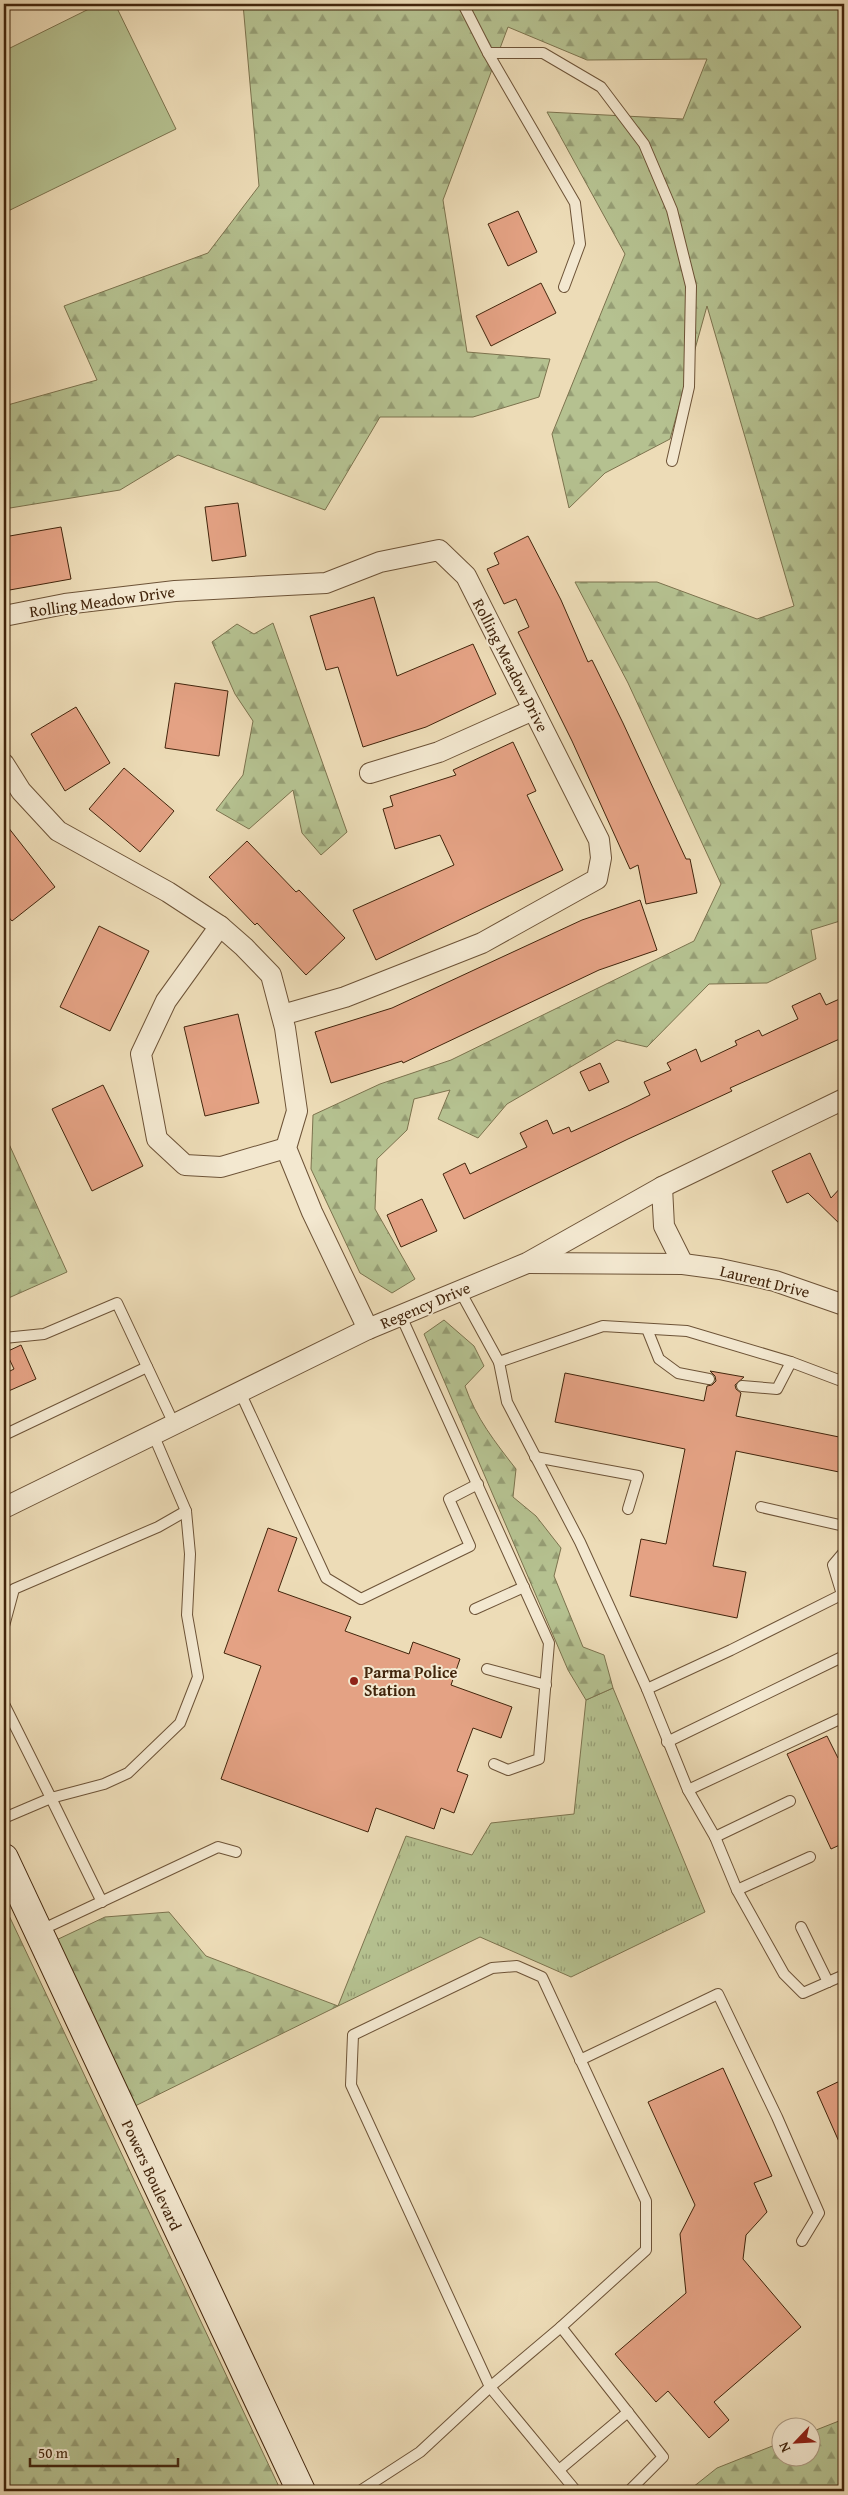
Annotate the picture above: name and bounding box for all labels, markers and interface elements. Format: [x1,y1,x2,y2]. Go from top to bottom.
street label: Rolling Meadow Drive [28,579,176,623]
street label: Rolling Meadow Drive [467,594,555,736]
street label: Laurent Drive [717,1258,813,1304]
street label: Regency Drive [376,1275,474,1335]
place label: Parma Police Station [364,1660,457,1702]
marker: Parma Police Station [348,1675,360,1687]
street label: Powers Boulevard [116,2116,188,2235]
north arrow [770,2418,820,2468]
scale bar [30,2435,178,2467]
text: N [773,2438,795,2456]
text: 50 m [38,2442,69,2463]

